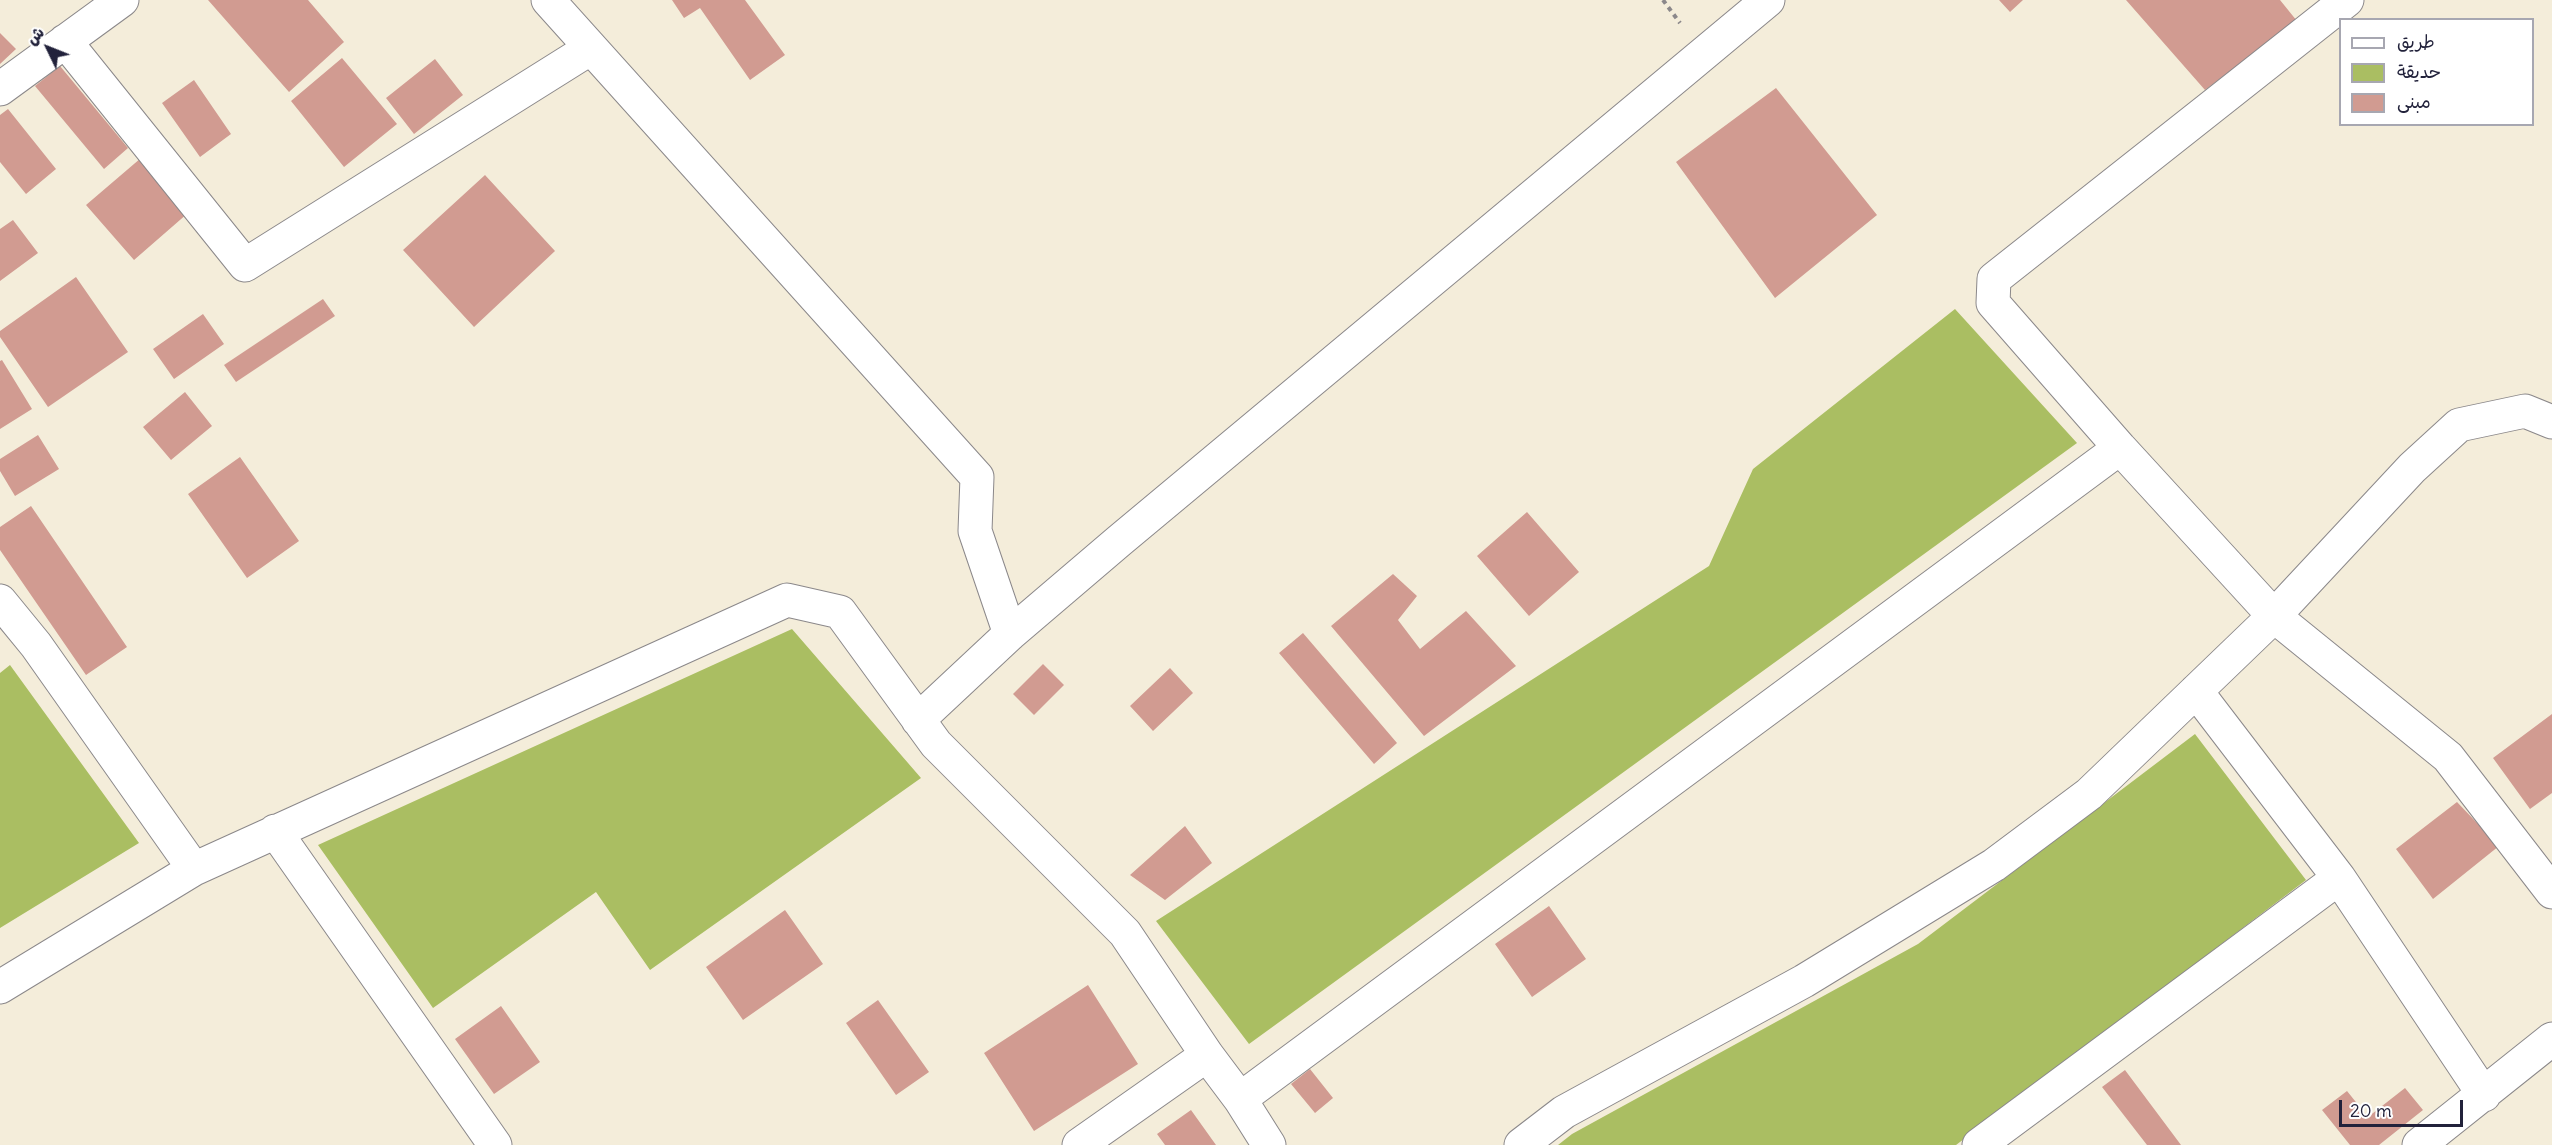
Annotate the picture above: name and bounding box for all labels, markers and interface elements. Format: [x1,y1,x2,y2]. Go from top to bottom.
north arrow [18,18,78,78]
legend [2339,18,2534,126]
text: ش [22,22,48,49]
text: طريق [2397,30,2435,53]
text: حديقة [2397,60,2441,83]
text: مبنى [2397,90,2431,113]
scale bar [2342,1088,2466,1126]
text: 20 m [2350,1099,2392,1122]

